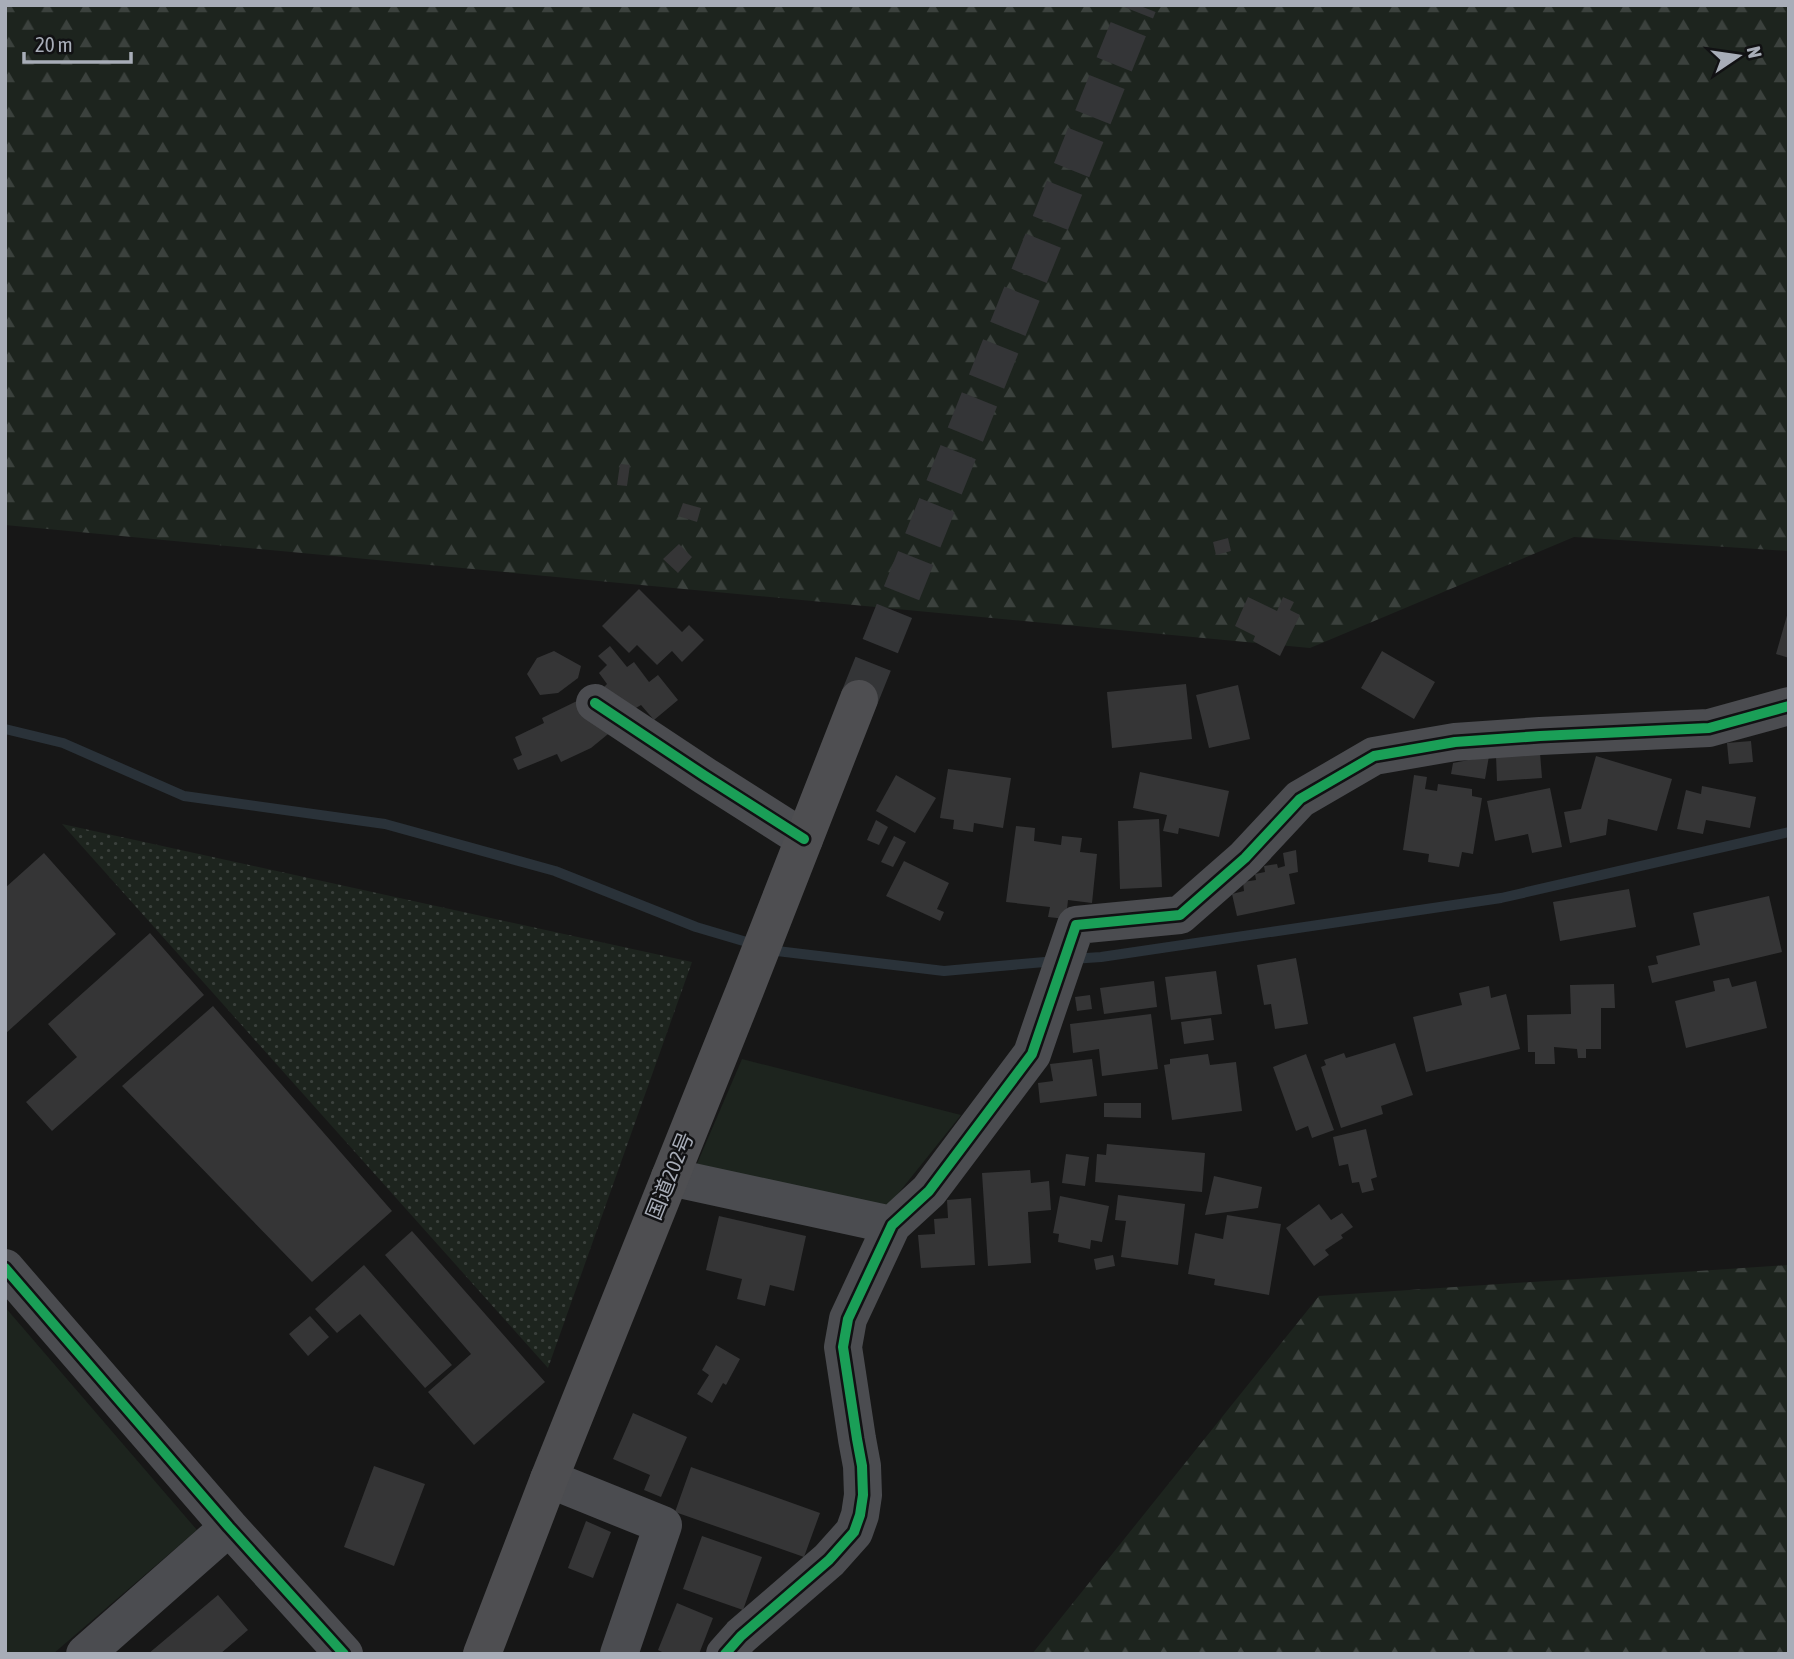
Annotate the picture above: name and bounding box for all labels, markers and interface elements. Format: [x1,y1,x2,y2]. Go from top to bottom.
scale bar [24,21,131,65]
north arrow [1703,21,1773,91]
text: 20 m [35,32,73,56]
text: N [1743,44,1767,60]
street label: 国道202号 [641,1128,698,1223]

